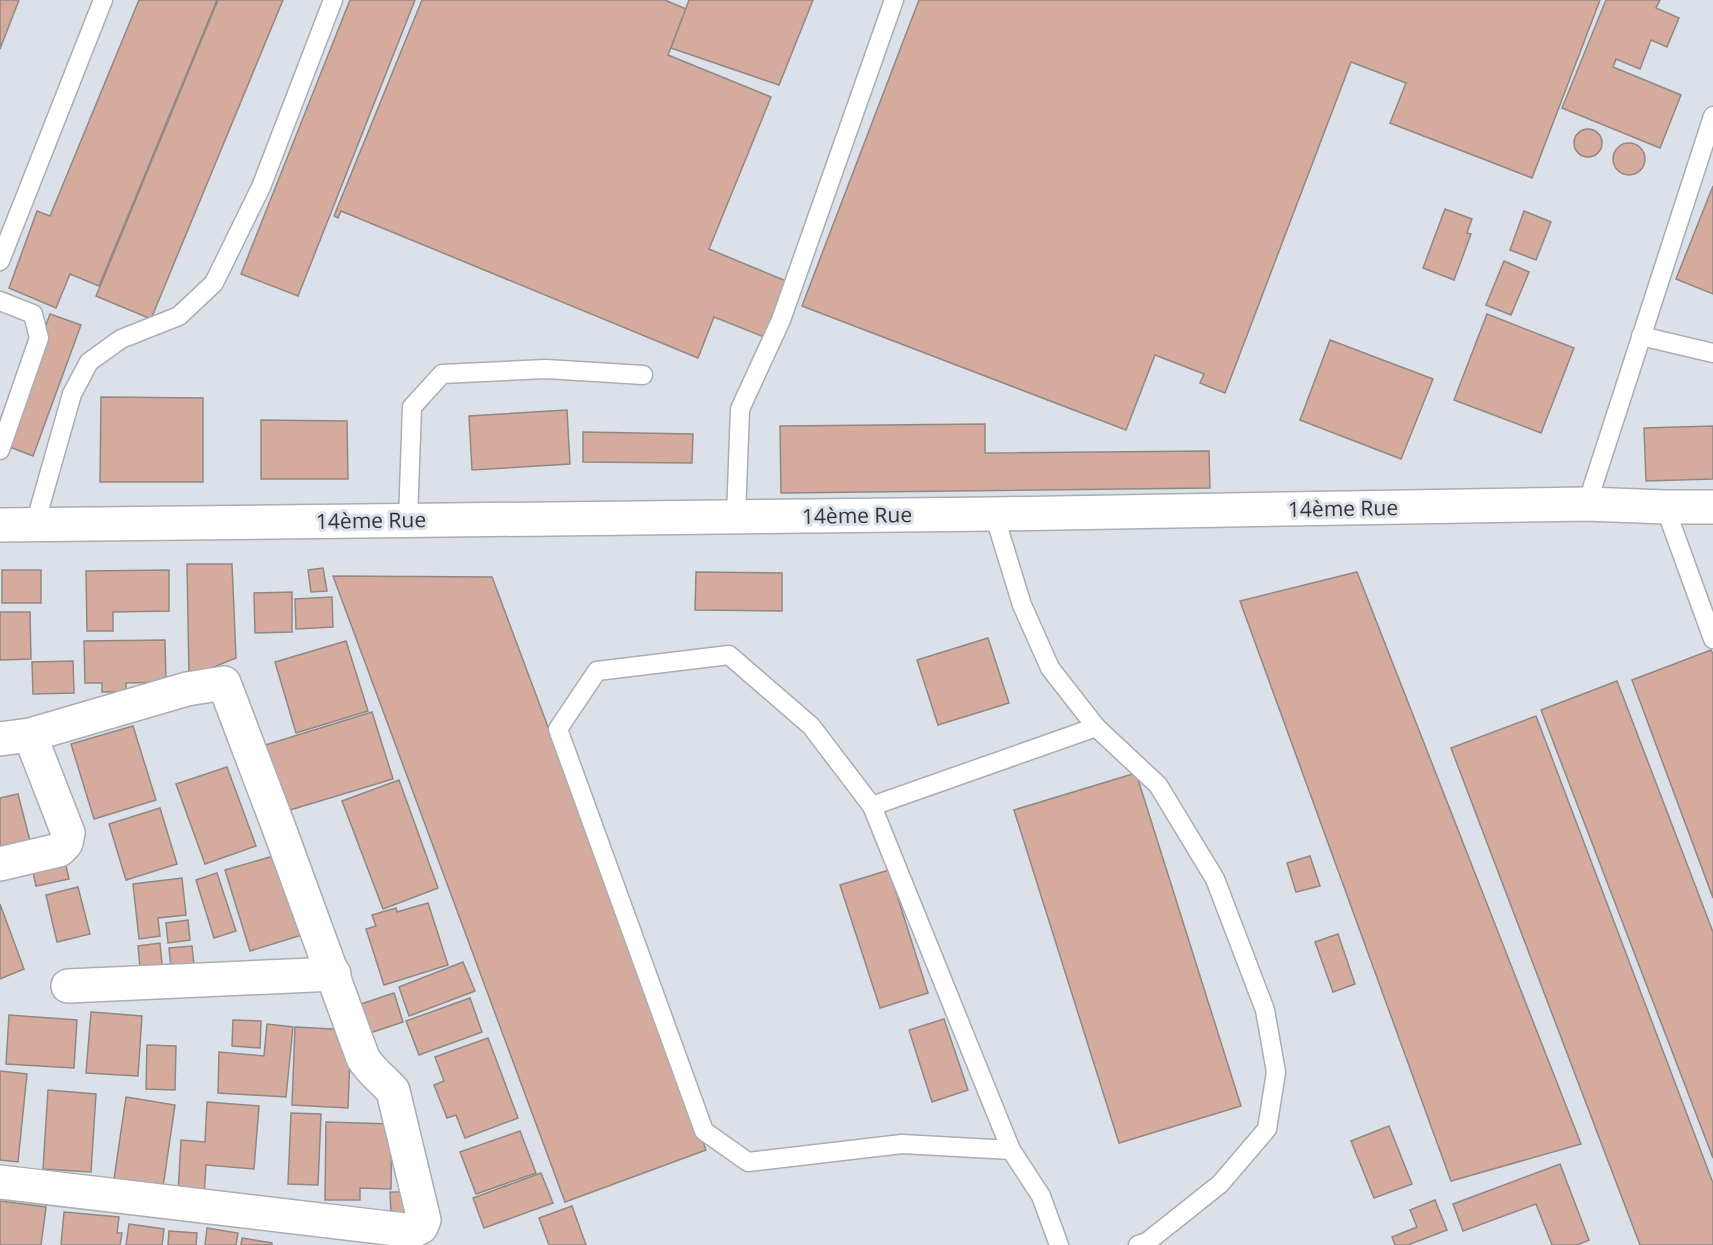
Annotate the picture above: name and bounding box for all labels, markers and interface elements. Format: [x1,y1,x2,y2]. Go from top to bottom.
street label: 14ème Rue [1288,493,1398,523]
street label: 14ème Rue [802,500,912,530]
street label: 14ème Rue [316,505,426,535]

